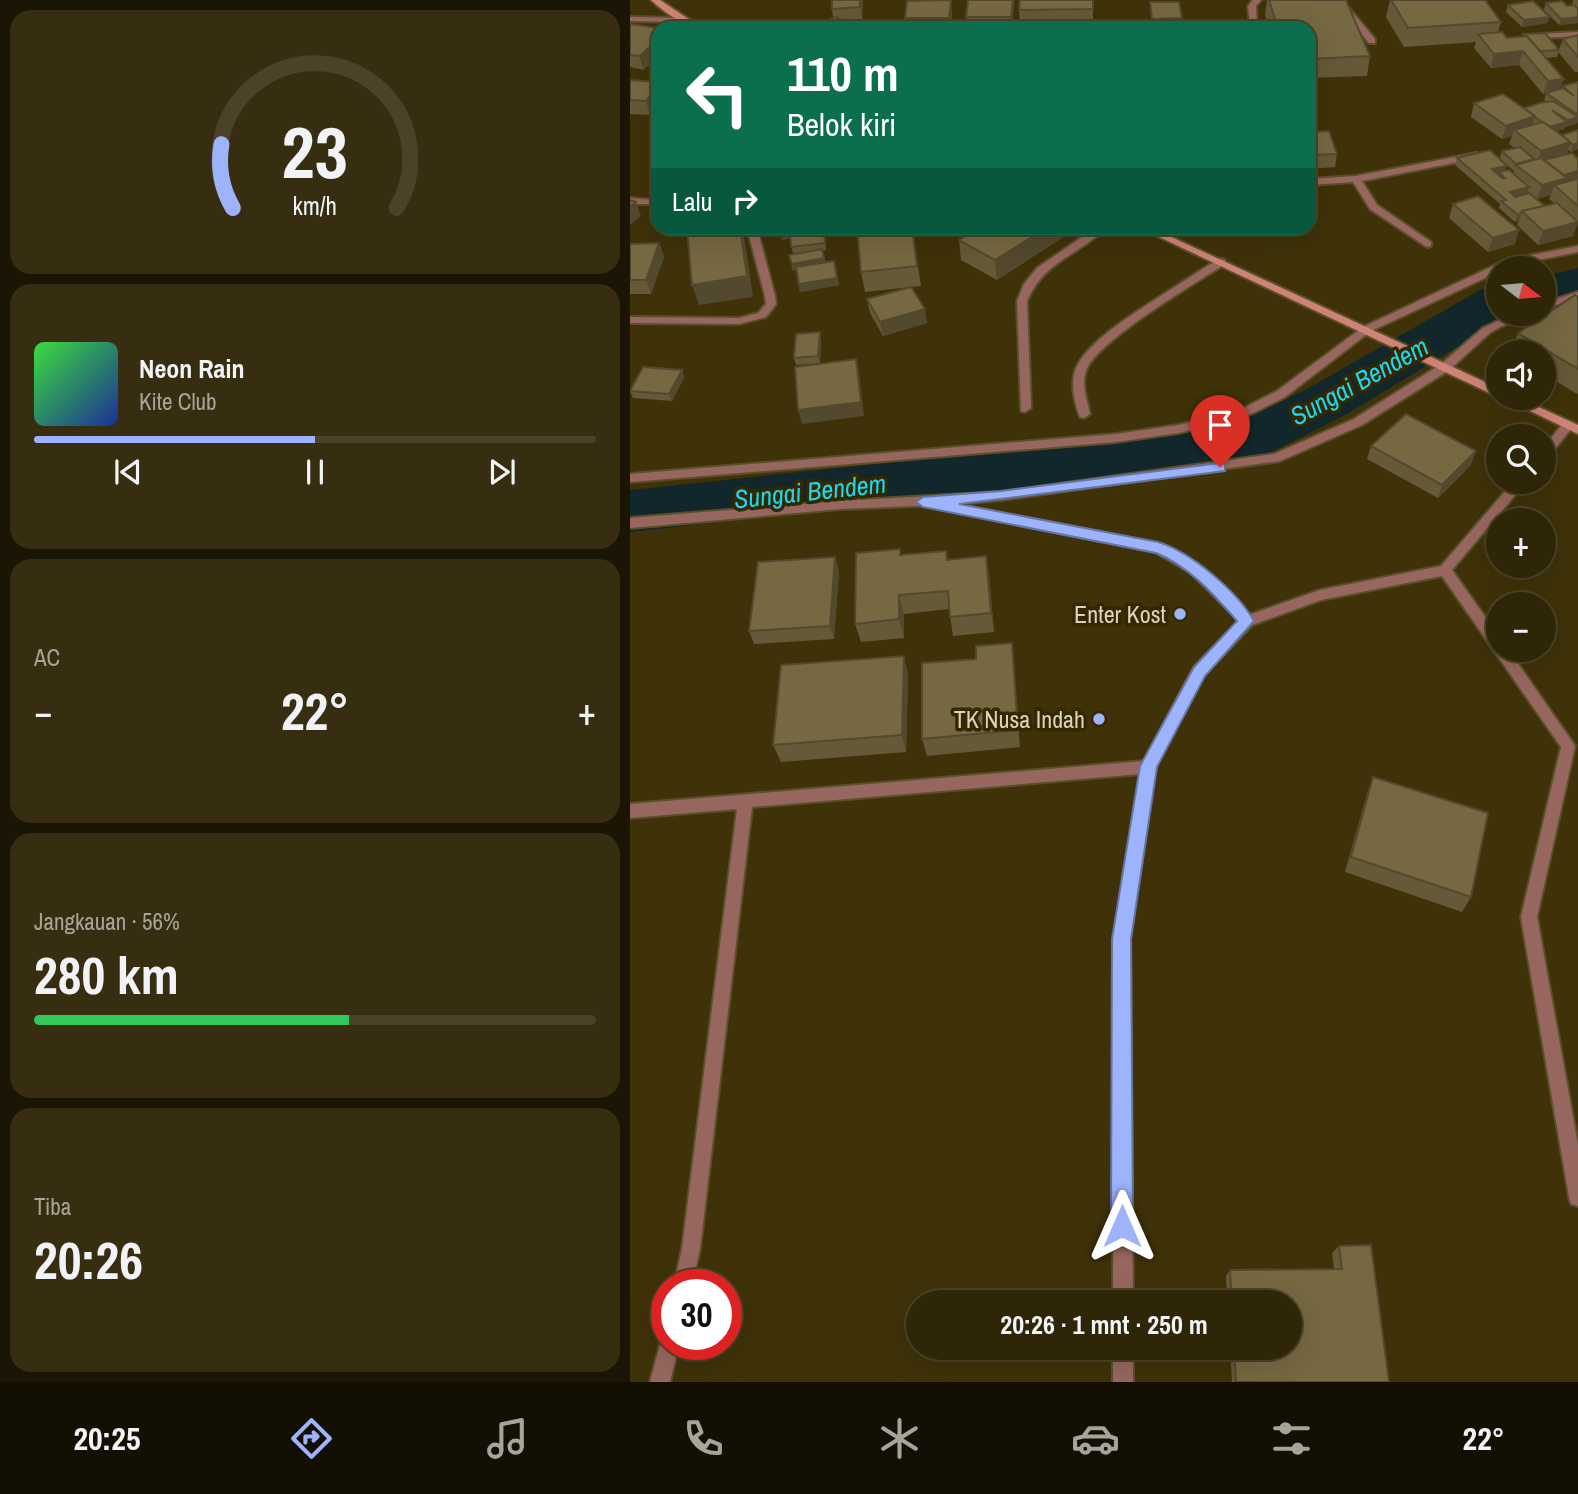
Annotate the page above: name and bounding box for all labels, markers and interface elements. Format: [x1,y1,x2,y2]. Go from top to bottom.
text: 110 m [787,40,899,106]
icon: left [672,49,763,140]
text: Belok kiri [787,103,896,146]
text: 23 [282,104,348,202]
icon: right [726,182,764,220]
text: Lalu [672,184,712,219]
text: km/h [293,189,337,223]
north arrow [1486,256,1556,326]
map controls [1486,256,1556,662]
water label: Sungai Bendem [1284,329,1434,433]
button: sound [1486,340,1556,410]
text: Neon Rain [139,351,244,386]
text: Kite Club [139,386,217,417]
pin [1190,395,1250,467]
icon: arrive [1201,406,1239,444]
button: search [1486,424,1556,494]
icon: previous [109,453,147,491]
icon: pause [296,453,334,491]
icon: next [483,453,521,491]
water label: Sungai Bendem [732,466,888,516]
button: + [1486,508,1556,578]
button: − [1486,592,1556,662]
place label: Enter Kost [1074,598,1167,630]
marker: Enter Kost [1172,606,1188,622]
text: AC [34,642,60,673]
text: 22° [281,676,349,746]
text: − [34,686,52,737]
text: + [578,686,596,737]
place label: TK Nusa Indah [954,703,1085,735]
marker: TK Nusa Indah [1091,711,1107,727]
text: Jangkauan · 56% [34,906,180,937]
text: 280 km [34,940,179,1010]
position arrow [1085,1189,1159,1263]
text: Tiba [34,1191,71,1222]
text: 20:26 [34,1225,143,1295]
speed limit sign: 30 [651,1269,742,1360]
text: 20:26 · 1 mnt · 250 m [1000,1307,1208,1342]
icon: directions [287,1414,336,1463]
icon: music [483,1414,532,1463]
icon: phone [679,1414,728,1463]
icon: climate [875,1414,924,1463]
icon: car [1071,1414,1120,1463]
icon: filters [1267,1414,1316,1463]
text: 20:25 [73,1417,141,1460]
text: 22° [1463,1417,1505,1460]

